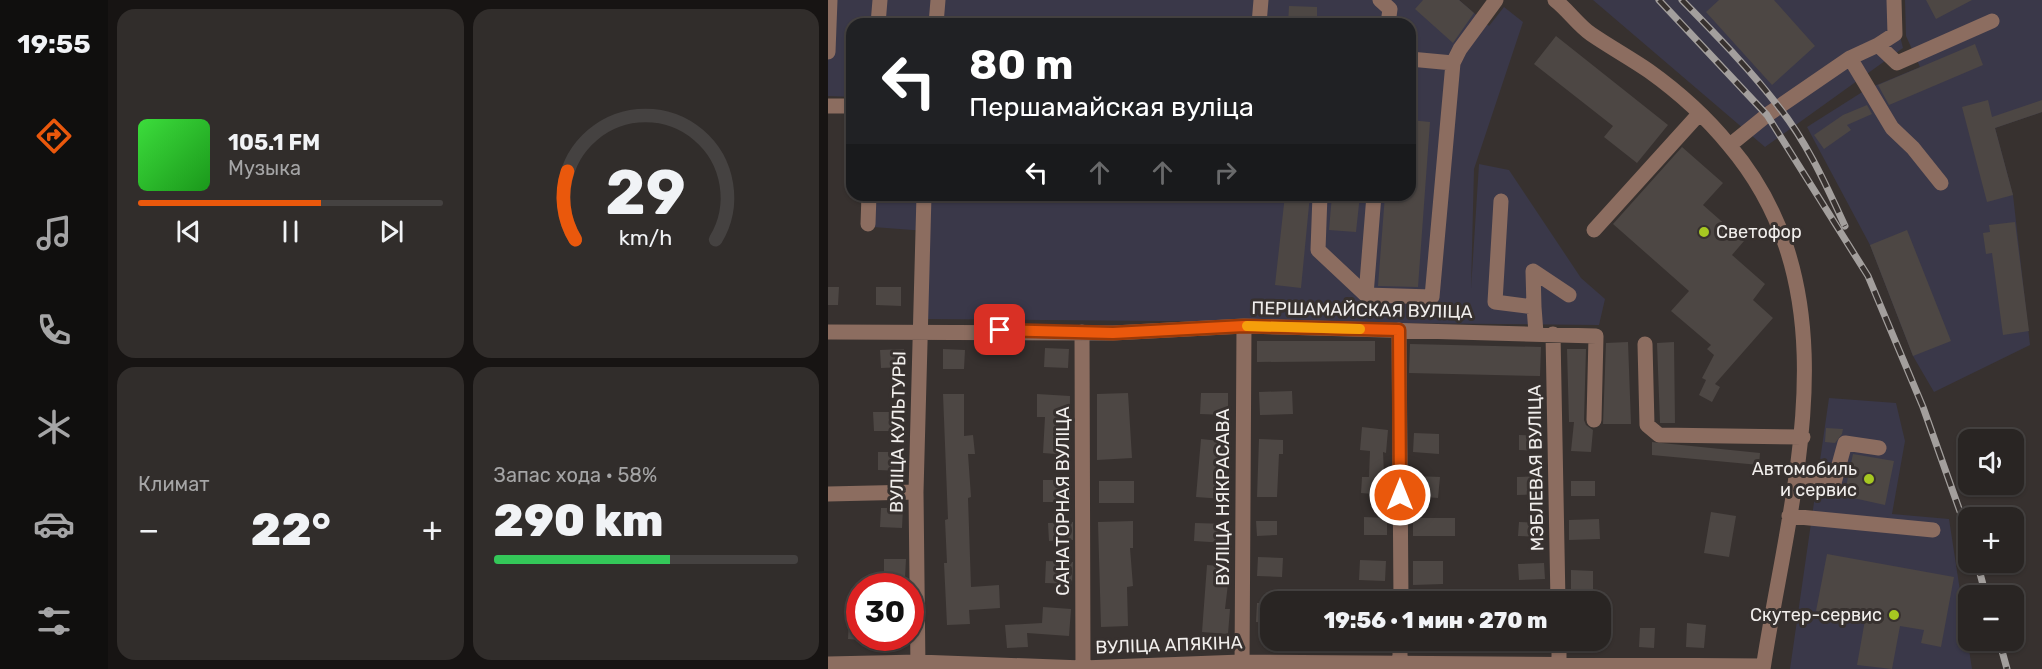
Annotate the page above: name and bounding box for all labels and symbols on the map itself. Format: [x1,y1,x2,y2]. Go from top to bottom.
place label: Светофор [1716,221,1802,243]
marker: Светофор [1697,225,1711,239]
street label: ПЕРШАМАЙСКАЯ ВУЛІЦА [1251,297,1473,323]
pin [974,304,1025,355]
street label: ВУЛІЦА КУЛЬТУРЫ [886,351,910,513]
street label: МЭБЛЕВАЯ ВУЛІЦА [1524,385,1548,551]
street label: САНАТОРНАЯ ВУЛІЦА [1052,406,1074,596]
street label: ВУЛІЦА НЯКРАСАВА [1212,408,1234,586]
place label: Автомобиль и сервис [1752,458,1857,501]
position arrow [1368,463,1432,527]
marker: Автомобиль и сервис [1862,472,1876,486]
speed limit sign: 30 [846,573,924,651]
place label: Скутер-сервис [1750,604,1882,626]
marker: Скутер-сервис [1887,608,1901,622]
street label: ВУЛІЦА АПЯКІНА [1095,631,1243,659]

